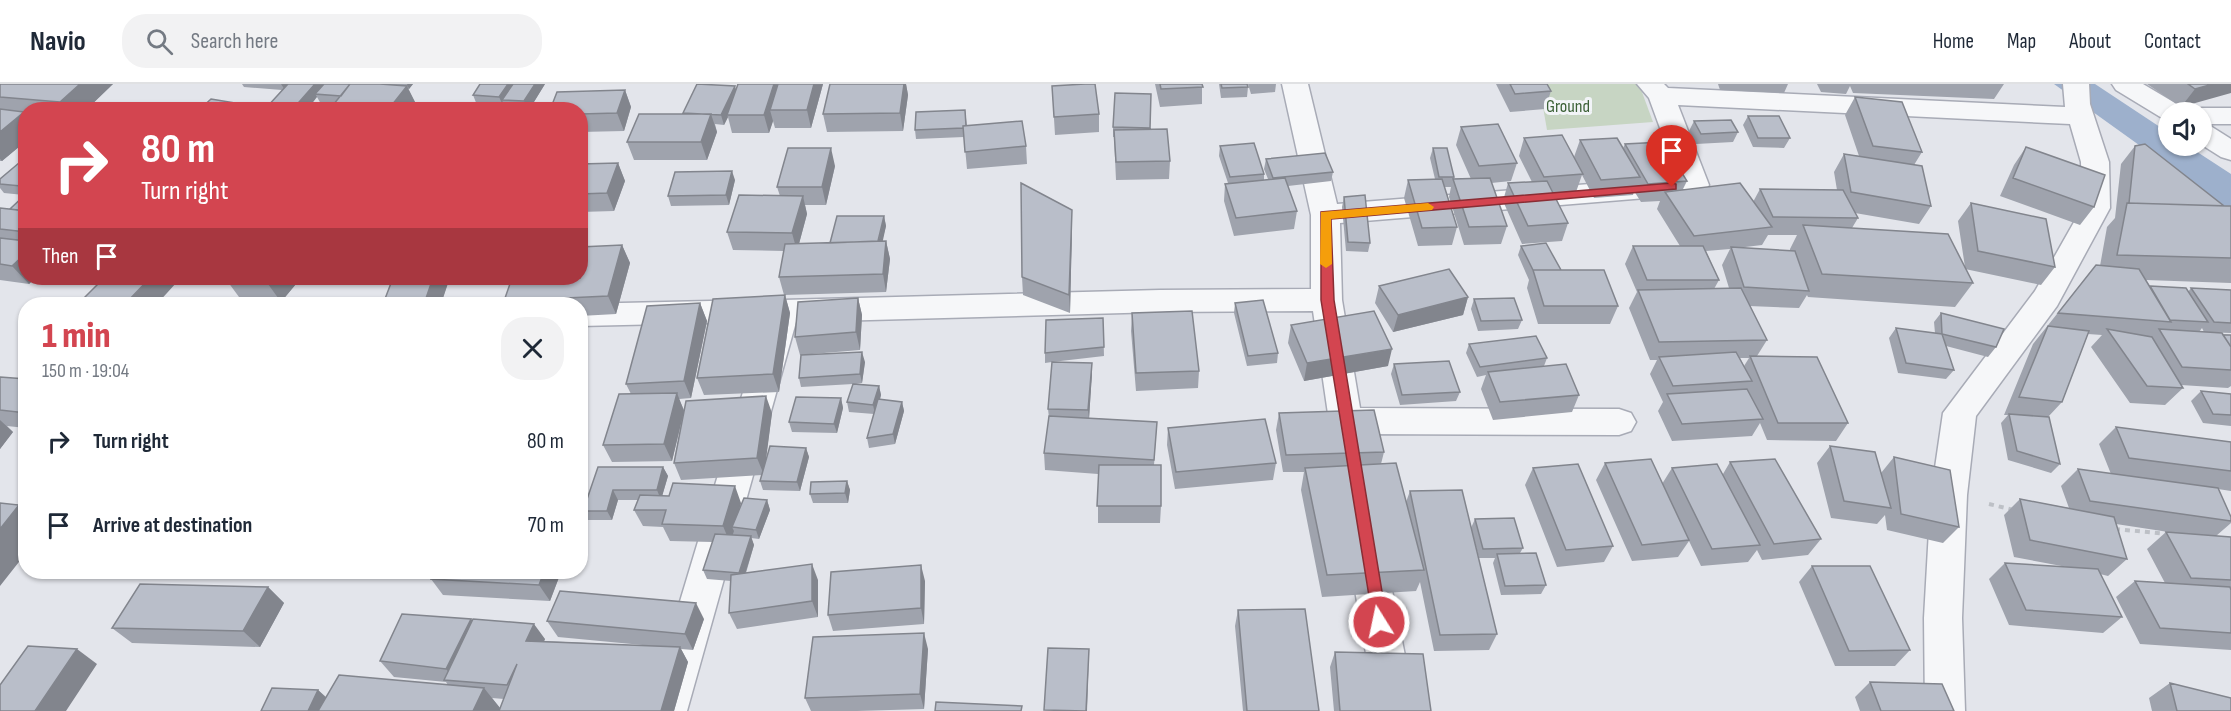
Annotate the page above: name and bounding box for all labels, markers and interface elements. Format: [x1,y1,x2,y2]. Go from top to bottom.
search box [122,14,542,68]
text: Navio [30,25,86,58]
icon: search [143,25,176,58]
text: Search here [191,28,278,55]
text: Home [1933,29,1974,54]
text: Map [2007,29,2036,54]
text: About [2069,29,2111,54]
text: Contact [2144,29,2201,54]
park label: Ground [1546,96,1590,117]
map controls [2158,102,2212,156]
button: sound [2158,102,2212,156]
text: 80 m [141,124,215,175]
pin [1646,125,1697,187]
icon: right [42,126,120,204]
icon: arrive [1655,134,1688,167]
text: Turn right [141,175,228,207]
icon: arrive [90,240,123,273]
text: Then [42,243,78,270]
text: 1 min [42,315,110,358]
button: close [501,317,564,380]
text: 150 m · 19:04 [42,359,129,383]
icon: right [42,425,75,458]
text: Turn right [93,428,169,455]
text: 80 m [527,428,564,455]
icon: arrive [42,509,75,542]
text: Arrive at destination [93,512,252,539]
text: 70 m [528,512,564,539]
position arrow [1347,590,1411,654]

